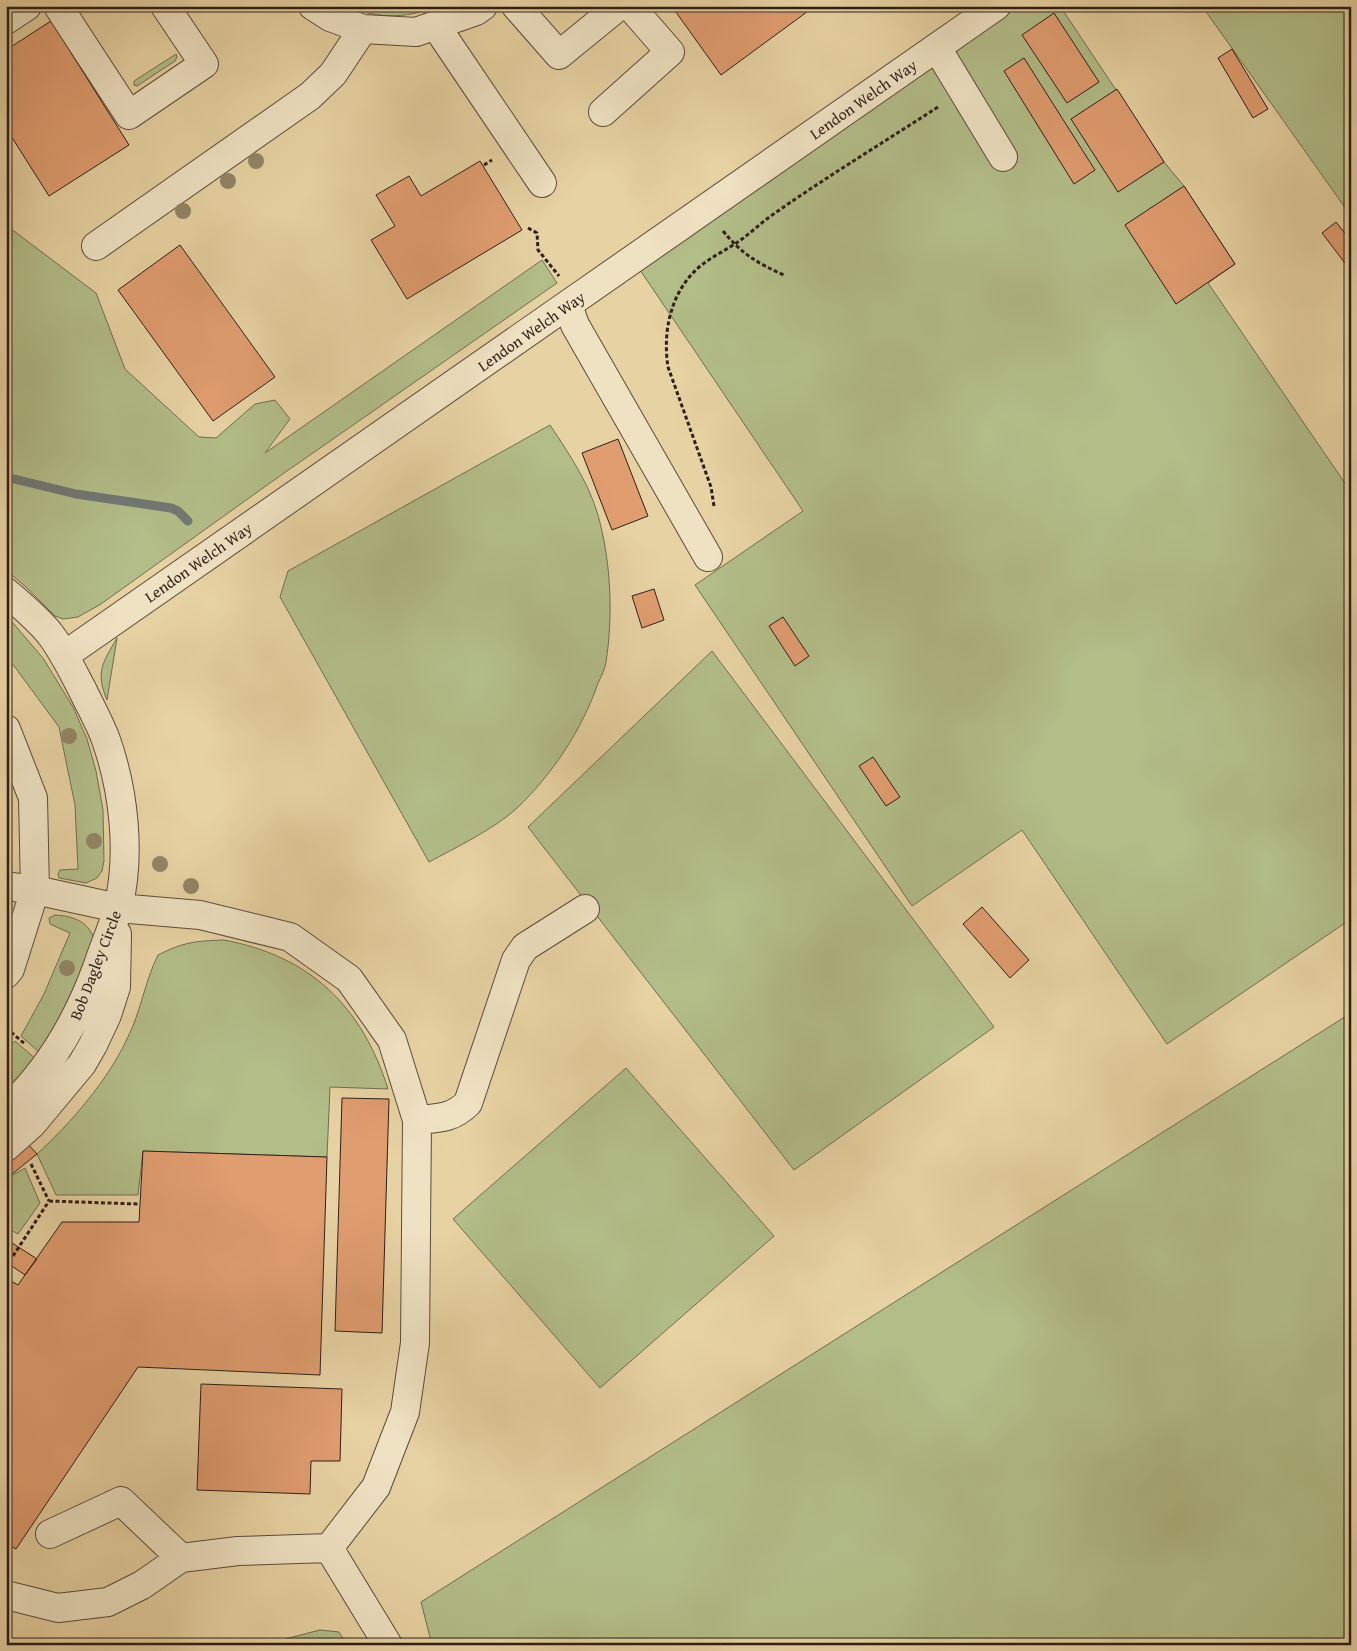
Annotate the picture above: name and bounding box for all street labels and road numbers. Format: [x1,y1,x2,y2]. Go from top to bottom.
street label: Lendon Welch Way [804,53,922,145]
street label: Lendon Welch Way [472,285,590,377]
street label: Lendon Welch Way [139,516,257,608]
street label: Bob Dagley Circle [63,906,127,1024]

